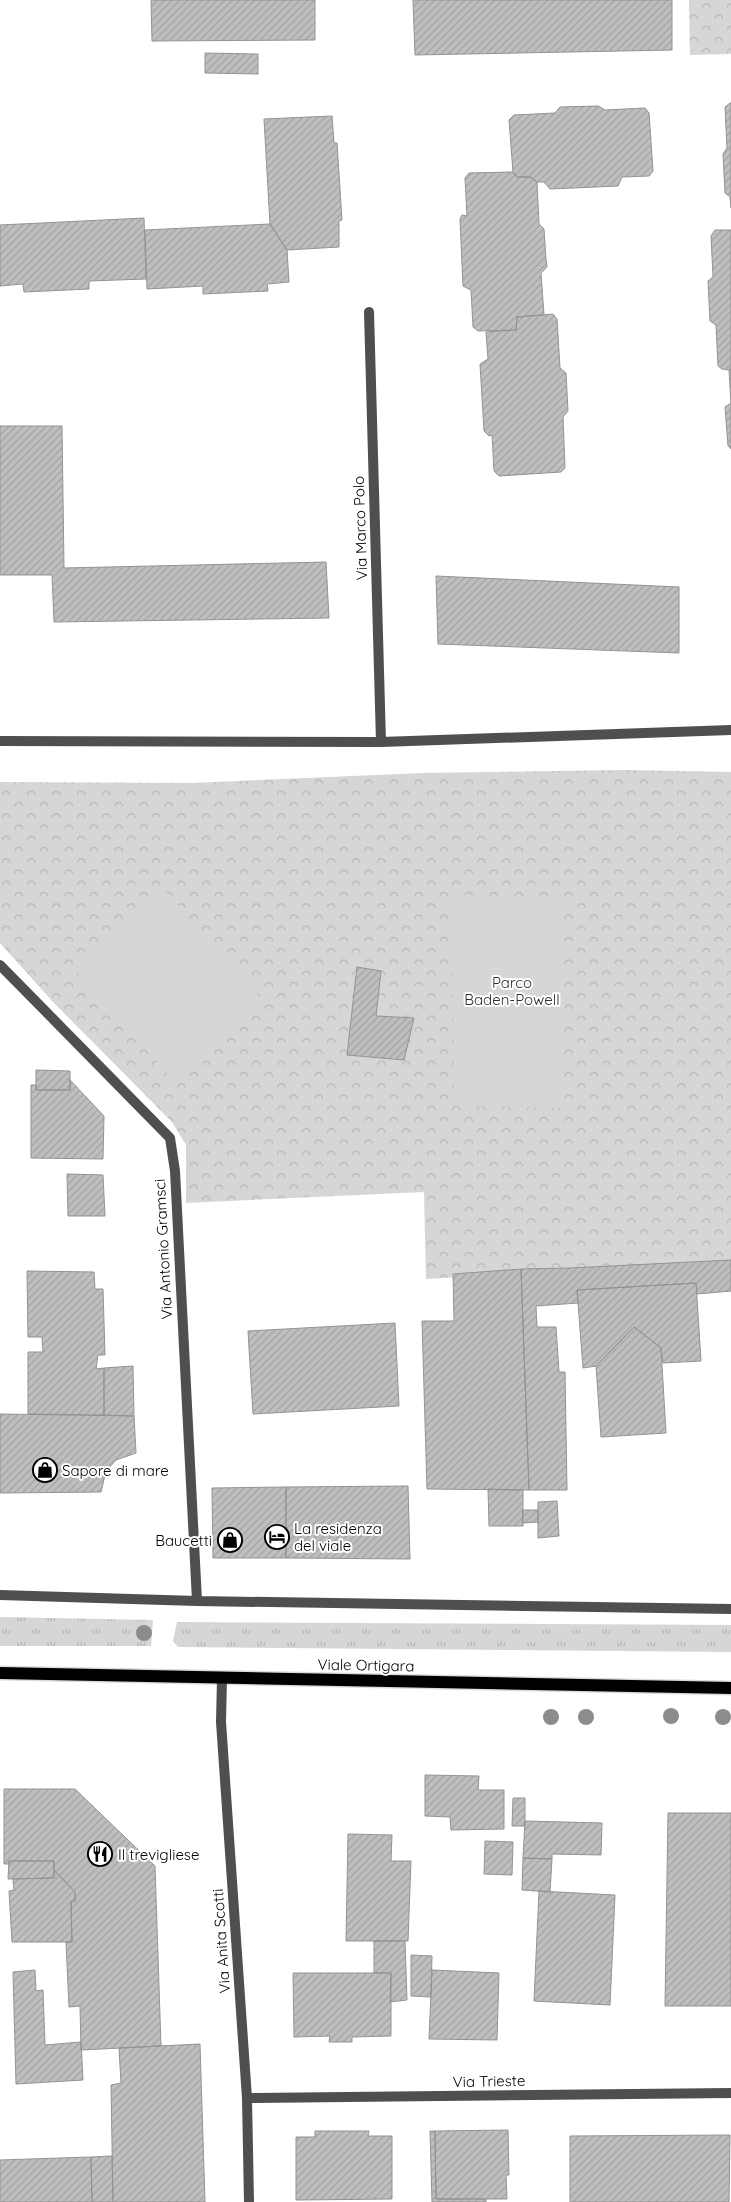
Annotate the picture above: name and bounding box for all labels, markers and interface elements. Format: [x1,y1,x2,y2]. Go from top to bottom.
street label: Via Marco Polo [349,475,371,581]
park label: Parco Baden-Powell [464,973,560,1009]
street label: Via Antonio Gramsci [150,1178,176,1320]
shop icon: Sapore di mare [32,1457,58,1483]
place label: Sapore di mare [62,1461,169,1480]
place label: La residenza del viale [294,1519,382,1555]
hotel icon: La residenza del viale [264,1524,290,1550]
shop icon: Baucetti [217,1527,243,1553]
place label: Baucetti [155,1531,212,1550]
street label: Viale Ortigara [317,1655,415,1675]
restaurant icon: Il trevigliese [87,1841,113,1867]
place label: Il trevigliese [118,1845,199,1864]
street label: Via Anita Scotti [208,1888,234,1994]
street label: Via Trieste [453,2071,525,2091]

